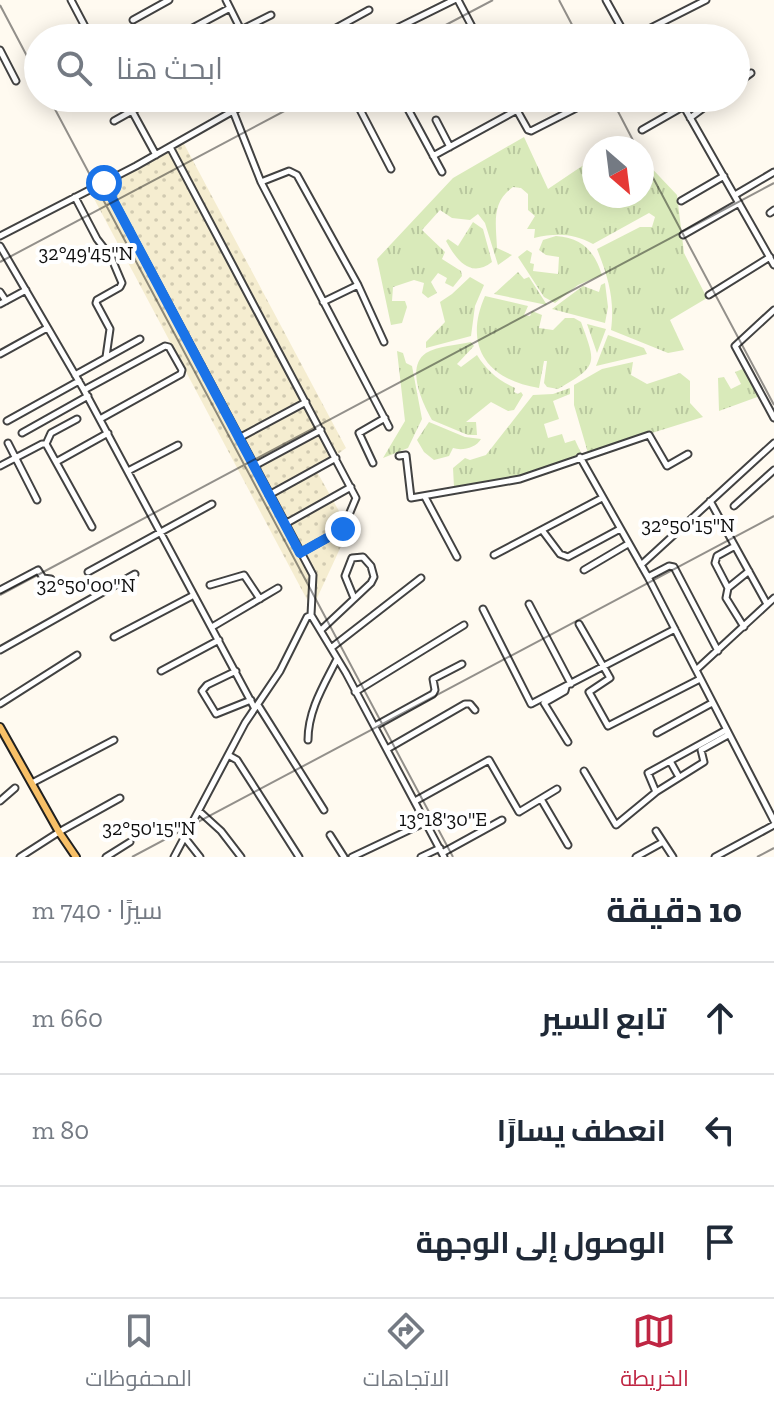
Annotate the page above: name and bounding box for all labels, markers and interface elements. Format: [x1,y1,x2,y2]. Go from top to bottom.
search box [24,24,750,112]
icon: search [52,46,96,90]
text: ابحث هنا [116,51,223,87]
north arrow [582,136,654,208]
route start [86,165,122,201]
text: 32°49'45"N [39,241,134,265]
route end [325,511,361,547]
text: 32°50'15"N [641,513,735,537]
text: 32°50'00"N [37,573,136,597]
text: 13°18'30"E [399,807,487,831]
text: 32°50'15"N [102,816,196,840]
text: 10 دقيقة [606,890,742,931]
text: سيرًا · 740 m [32,894,162,926]
icon: ahead [698,996,742,1040]
text: تابع السير [541,1001,666,1037]
text: 660 m [32,1002,103,1034]
icon: left [698,1108,742,1152]
text: انعطف يسارًا [497,1113,666,1149]
text: 80 m [32,1114,89,1146]
icon: arrive [698,1220,742,1264]
text: الوصول إلى الوجهة [416,1225,666,1261]
tab: المحفوظات [85,1309,192,1399]
tab: الاتجاهات [363,1309,450,1399]
tab: الخريطة [620,1309,689,1399]

